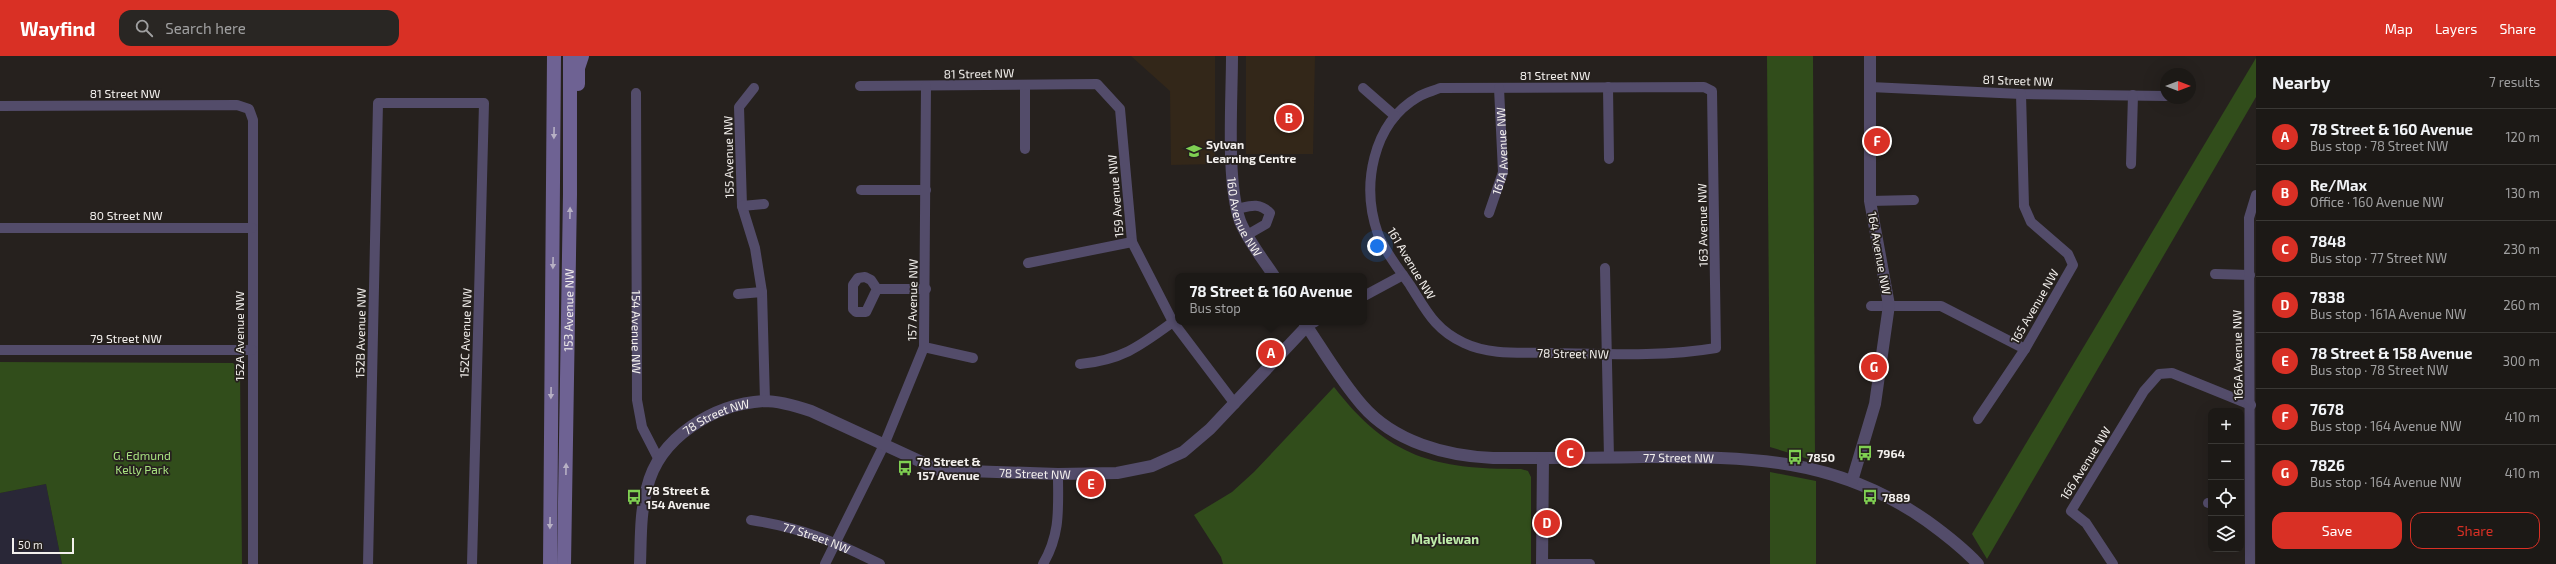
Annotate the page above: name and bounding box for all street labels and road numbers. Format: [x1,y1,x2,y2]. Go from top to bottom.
street label: 81 Street NW [944,65,1014,81]
street label: 81 Street NW [1520,68,1590,82]
street label: 81 Street NW [1982,72,2054,88]
street label: 81 Street NW [90,86,160,100]
street label: 161A Avenue NW [1489,107,1510,197]
street label: 155 Avenue NW [720,116,736,198]
street label: 159 Avenue NW [1104,154,1126,238]
street label: 160 Avenue NW [1225,176,1265,259]
street label: 163 Avenue NW [1694,183,1710,267]
street label: 80 Street NW [89,208,163,222]
street label: 164 Avenue NW [1866,210,1894,296]
street label: 161 Avenue NW [1385,224,1439,302]
street label: 157 Avenue NW [904,259,920,341]
street label: 165 Avenue NW [2007,266,2061,346]
street label: 153 Avenue NW [560,268,576,352]
street label: 152B Avenue NW [352,288,368,378]
street label: 152C Avenue NW [456,288,474,378]
street label: 154 Avenue NW [630,290,644,374]
street label: 152A Avenue NW [232,291,246,381]
street label: 166A Avenue NW [2229,309,2245,401]
street label: 79 Street NW [90,331,162,345]
street label: 78 Street NW [1537,345,1609,361]
street label: 78 Street NW [680,396,751,437]
street label: 166 Avenue NW [2057,424,2113,502]
street label: 77 Street NW [1643,450,1714,465]
street label: 78 Street NW [999,465,1071,481]
street label: 77 Street NW [781,519,853,556]

